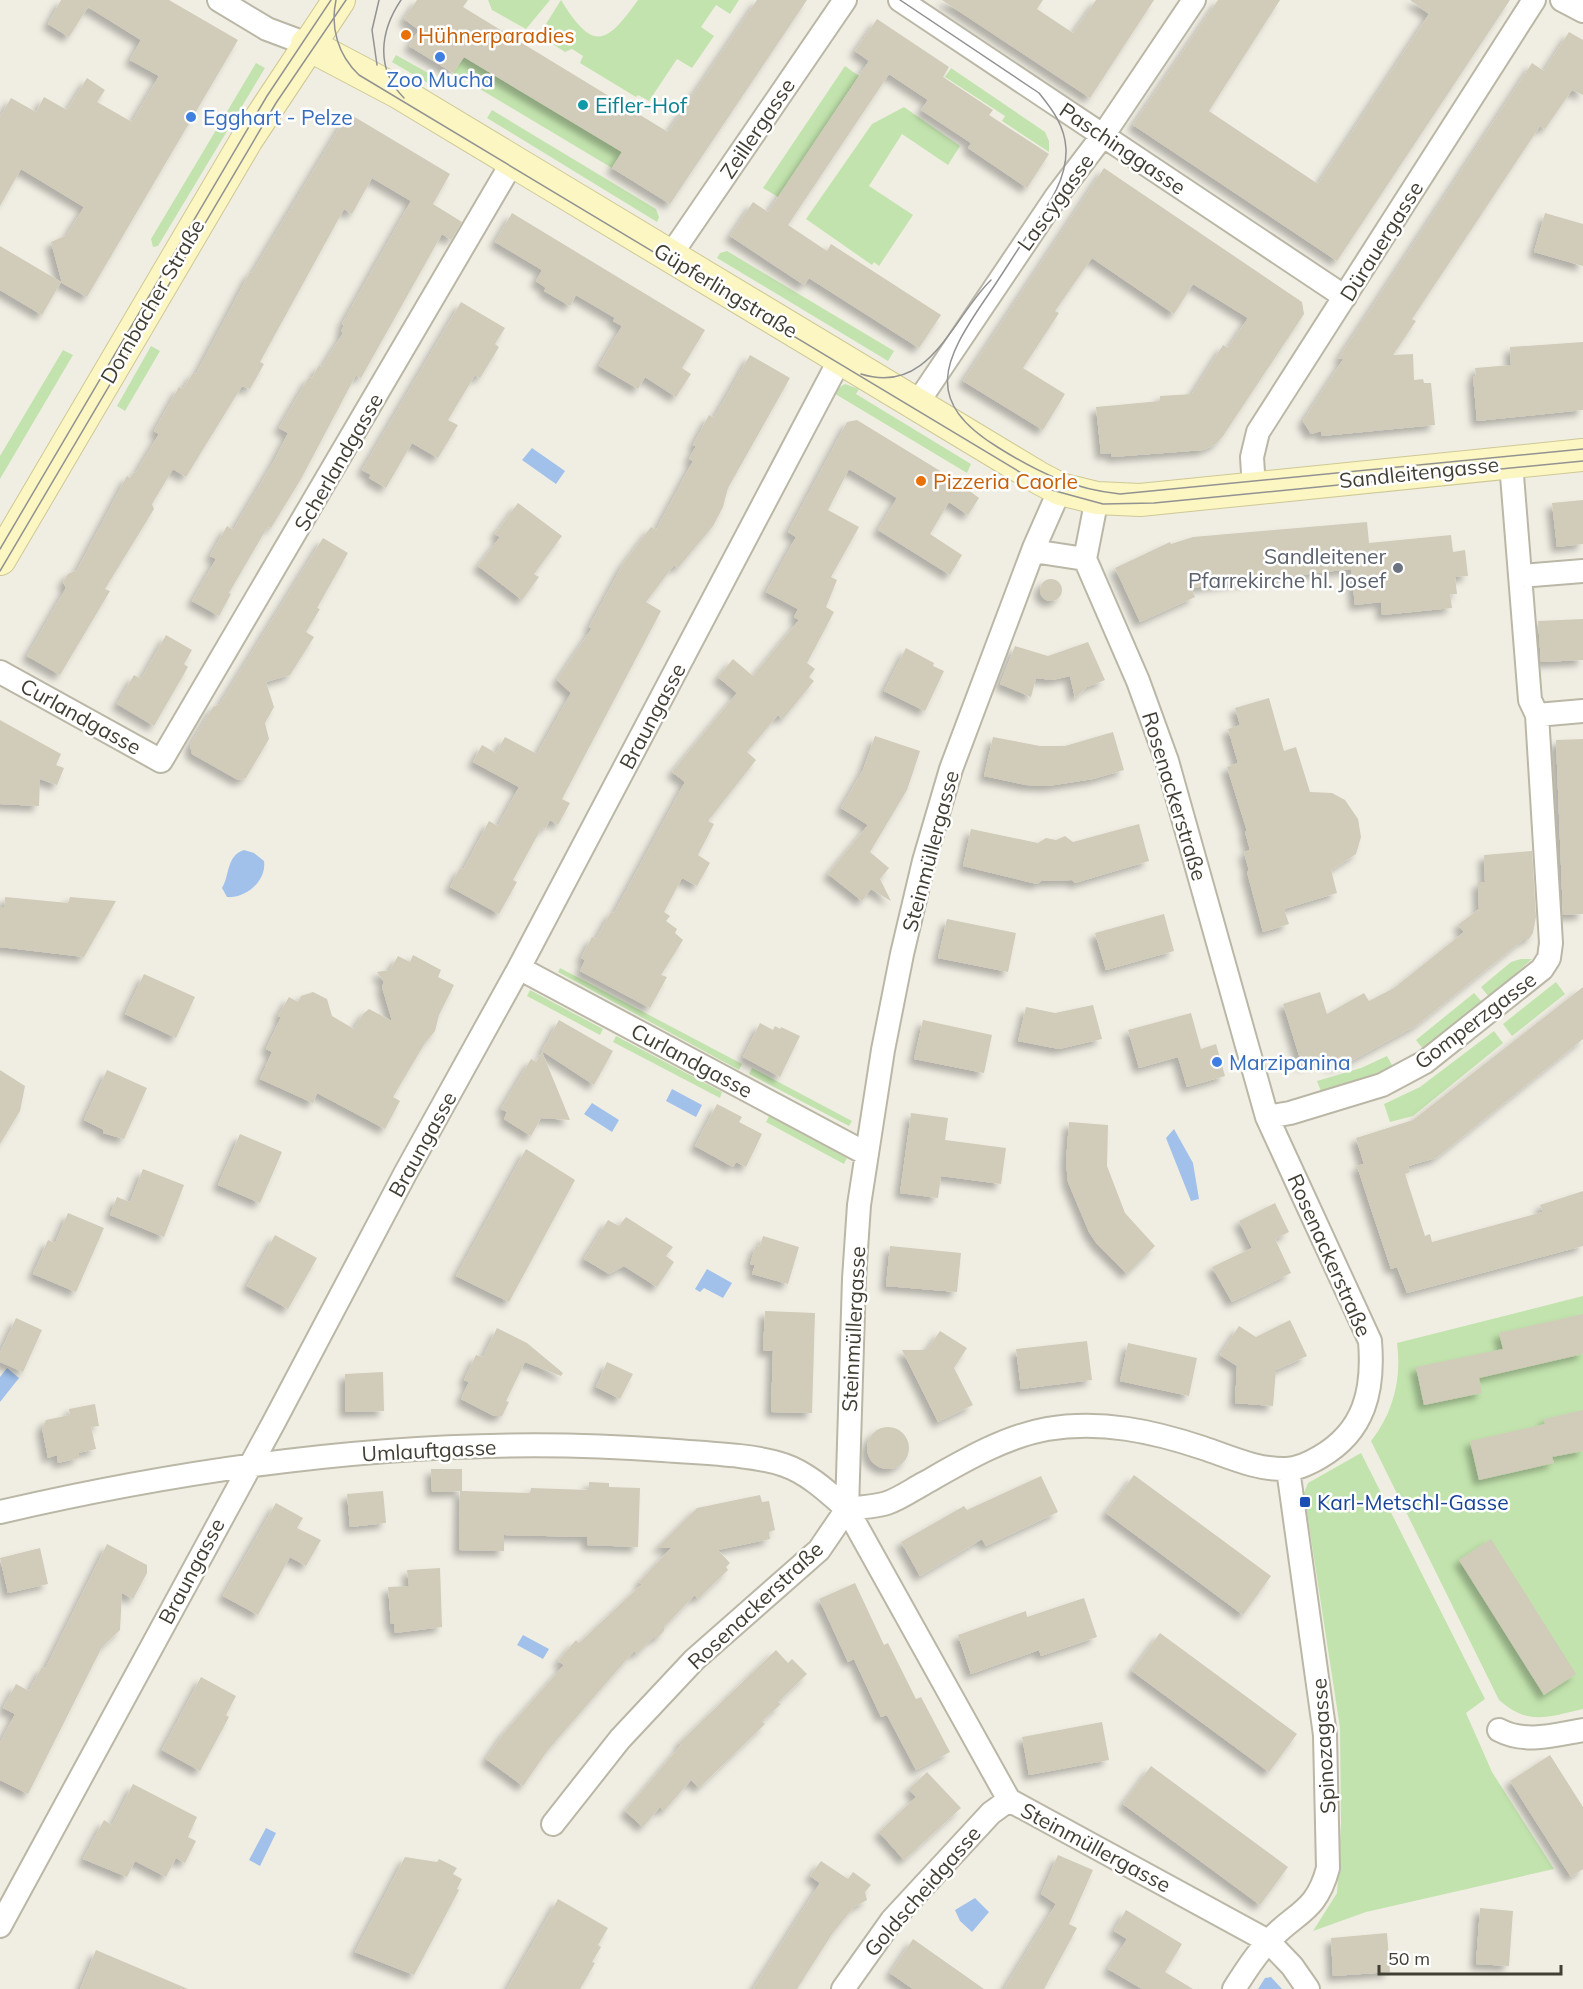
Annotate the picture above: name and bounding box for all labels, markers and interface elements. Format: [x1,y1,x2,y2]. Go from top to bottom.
place label: Hühnerparadies [418,22,575,48]
marker: Hühnerparadies [399,28,413,42]
marker: Zoo Mucha [433,50,447,64]
place label: Zoo Mucha [386,66,494,92]
street label: Zeillergasse [714,73,800,183]
place label: Eifler-Hof [595,92,688,118]
street label: Paschinggasse [1055,96,1191,200]
marker: Eifler-Hof [576,98,590,112]
place label: Egghart - Pelze [203,104,353,130]
marker: Egghart - Pelze [184,110,198,124]
street label: Lascygasse [1011,148,1099,256]
street label: Dürauergasse [1334,176,1428,306]
street label: Dornbacher Straße [94,214,210,388]
street label: Güpferlingstraße [649,237,803,343]
street label: Scherlandgasse [288,388,388,536]
street label: Sandleitengasse [1338,451,1500,493]
place label: Pizzeria Caorle [933,468,1078,494]
marker: Pizzeria Caorle [914,474,928,488]
place label: Sandleitener Pfarrekirche hl. Josef [1188,543,1387,593]
marker: Sandleitener Pfarrekirche hl. Josef [1391,561,1405,575]
street label: Braungasse [613,659,691,773]
street label: Curlandgasse [16,672,146,760]
street label: Rosenackerstraße [1137,708,1213,884]
street label: Steinmüllergasse [896,767,964,935]
street label: Gomperzgasse [1409,966,1541,1074]
street label: Curlandgasse [627,1017,757,1103]
place label: Marzipanina [1229,1049,1351,1075]
marker: Marzipanina [1210,1055,1224,1069]
street label: Braungasse [382,1087,462,1201]
street label: Rosenackerstraße [1282,1170,1378,1340]
street label: Steinmüllergasse [836,1245,870,1413]
street label: Umlauftgasse [361,1433,497,1467]
place label: Karl-Metschl-Gasse [1317,1489,1509,1515]
marker: Karl-Metschl-Gasse [1298,1495,1312,1509]
street label: Braungasse [152,1514,230,1628]
street label: Rosenackerstraße [682,1536,828,1674]
street label: Spinozagasse [1305,1677,1341,1815]
street label: Steinmüllergasse [1017,1797,1175,1897]
street label: Goldscheidgasse [858,1820,986,1962]
scale bar [1379,1938,1560,1976]
text: 50 m [1388,1947,1430,1970]

